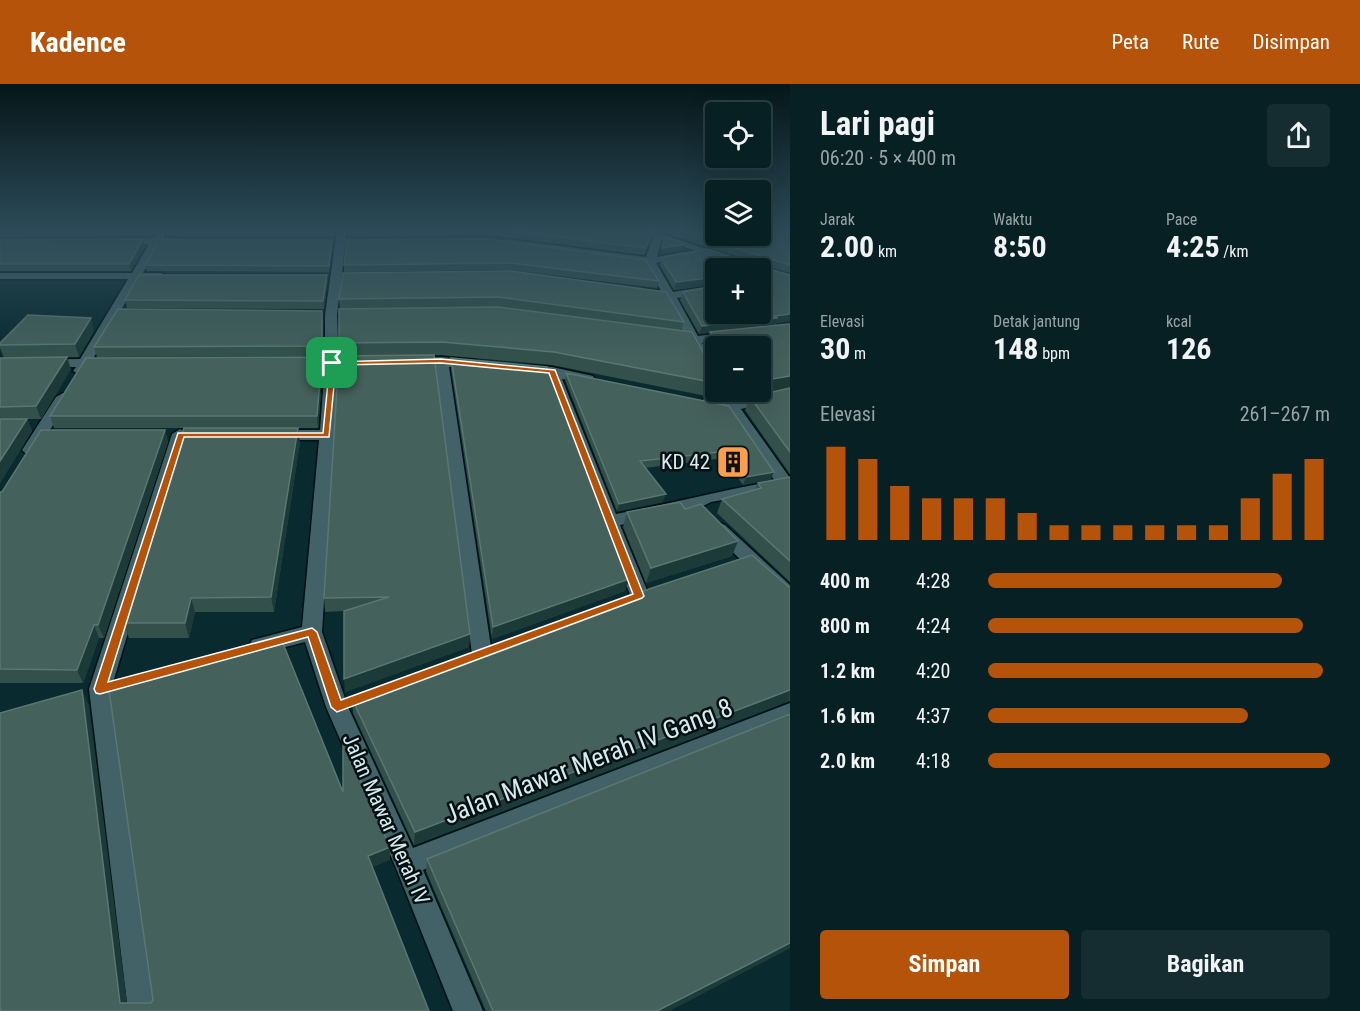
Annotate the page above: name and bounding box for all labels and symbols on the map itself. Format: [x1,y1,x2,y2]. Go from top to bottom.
pin [306,337,357,388]
building icon: KD 42 [715,444,751,480]
place label: KD 42 [661,450,710,474]
street label: Jalan Mawar Merah IV Gang 8 [439,692,737,830]
street label: Jalan Mawar Merah IV [337,730,435,908]

